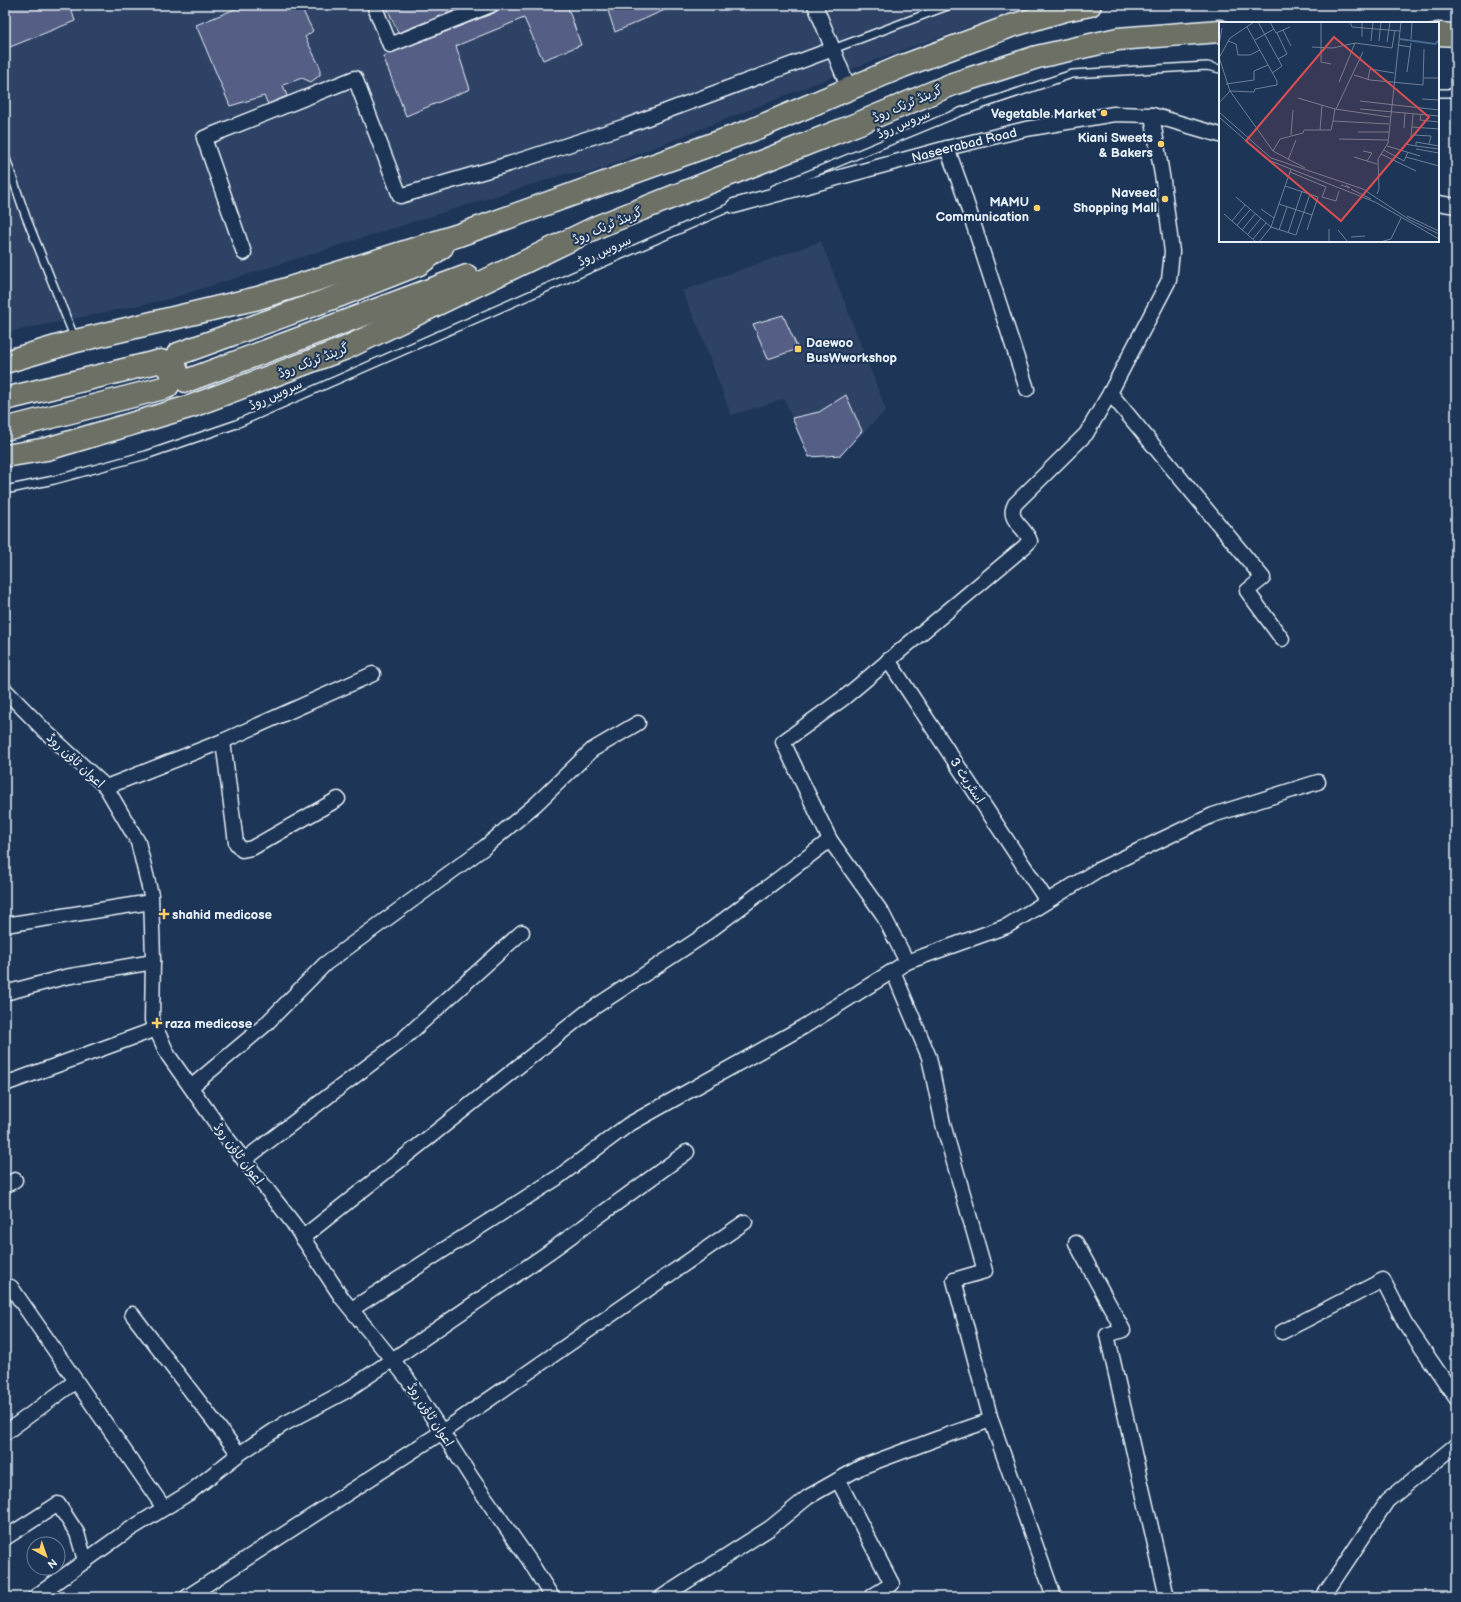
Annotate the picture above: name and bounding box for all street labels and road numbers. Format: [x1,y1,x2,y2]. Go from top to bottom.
street label: گرینڈ ٹرنک روڈ [870,82,945,126]
street label: سروس روڈ [874,105,933,142]
street label: Naseerabad Road [910,125,1018,166]
street label: گرینڈ ٹرنک روڈ [570,204,645,248]
street label: سروس روڈ [575,232,634,270]
street label: گرینڈ ٹرنک روڈ [276,340,352,382]
street label: سروس روڈ [246,376,305,414]
street label: اعوان ٹاؤن روڈ [43,730,108,792]
street label: اسٹریٹ 3 [947,755,988,806]
street label: اعوان ٹاؤن روڈ [210,1119,267,1188]
street label: اعوان ٹاؤن روڈ [403,1379,457,1450]

